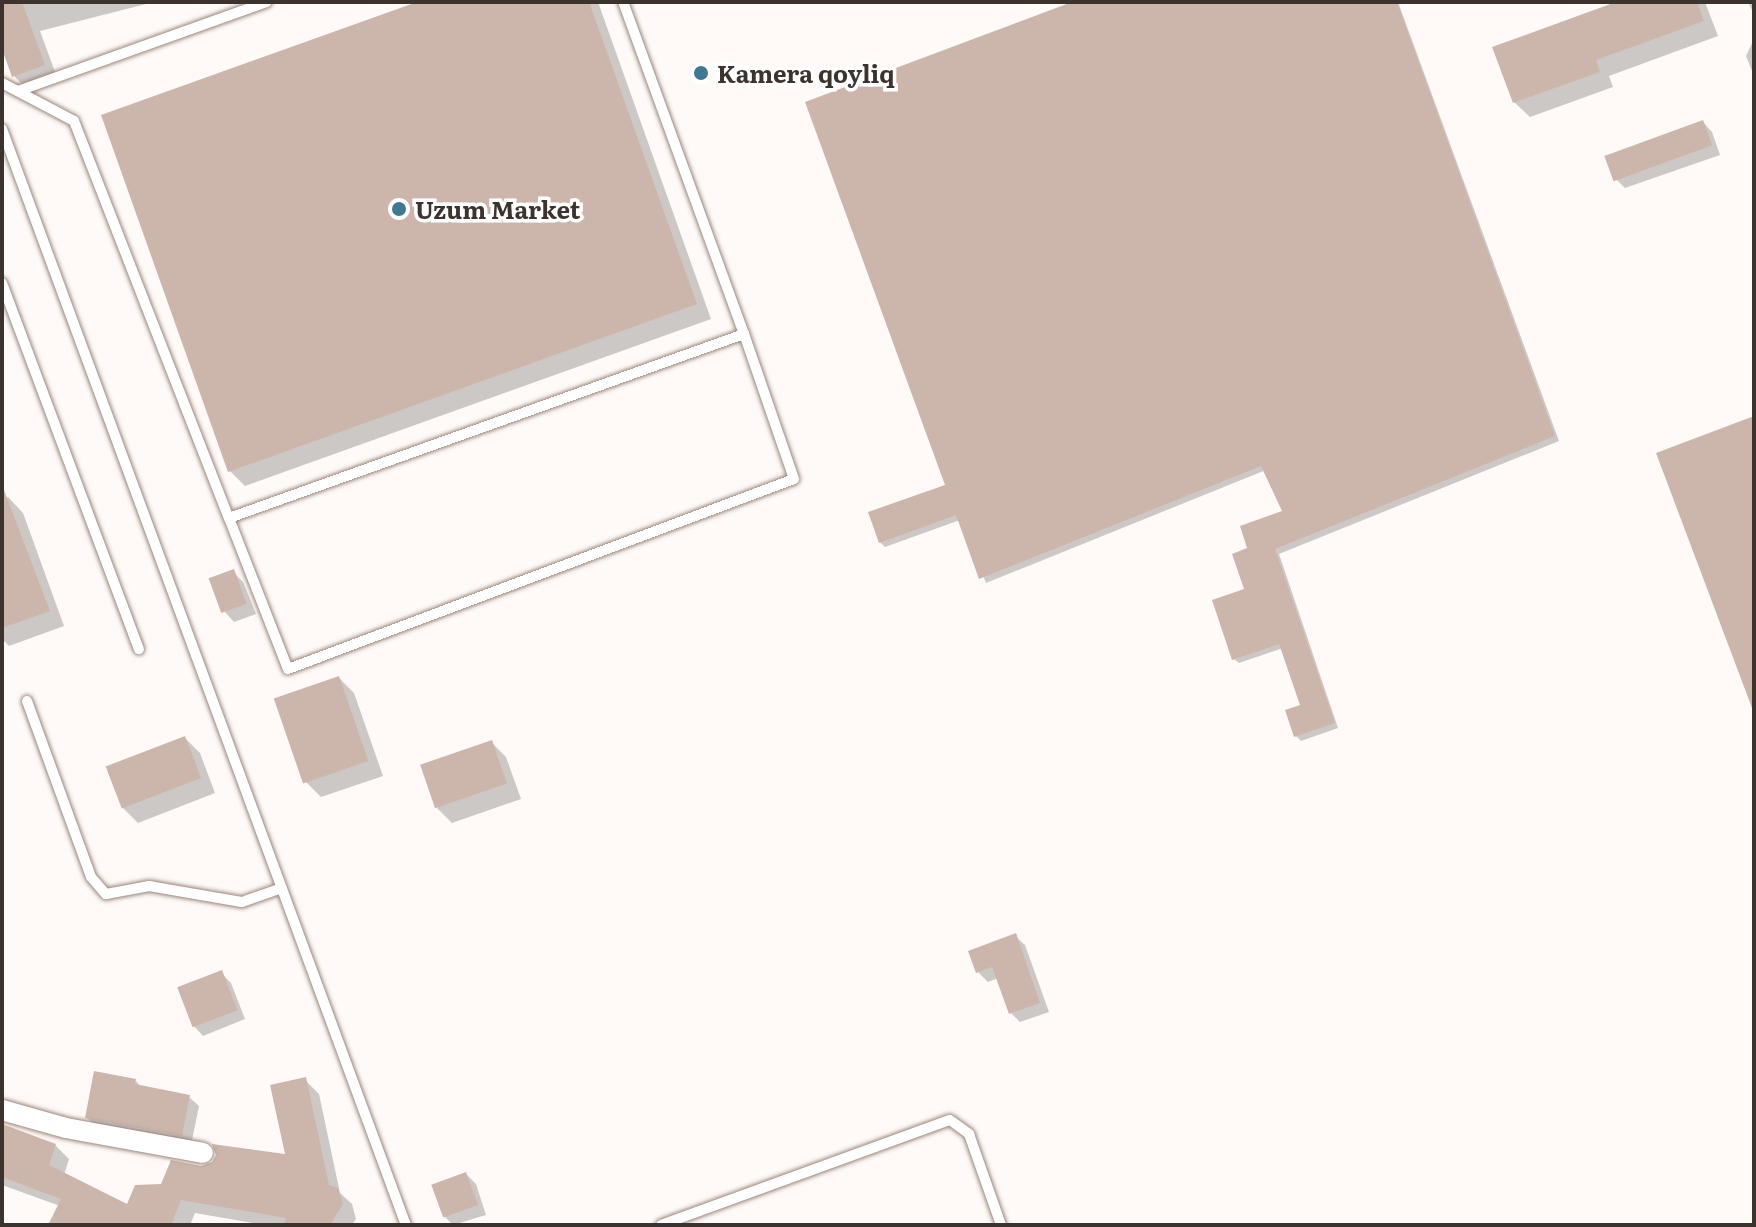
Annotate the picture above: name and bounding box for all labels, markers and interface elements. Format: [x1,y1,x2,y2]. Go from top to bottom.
place label: Kamera qoyliq [717,59,895,87]
marker: Kamera qoyliq [692,64,710,82]
place label: Uzum Market [415,195,580,223]
marker: Uzum Market [390,200,408,218]

